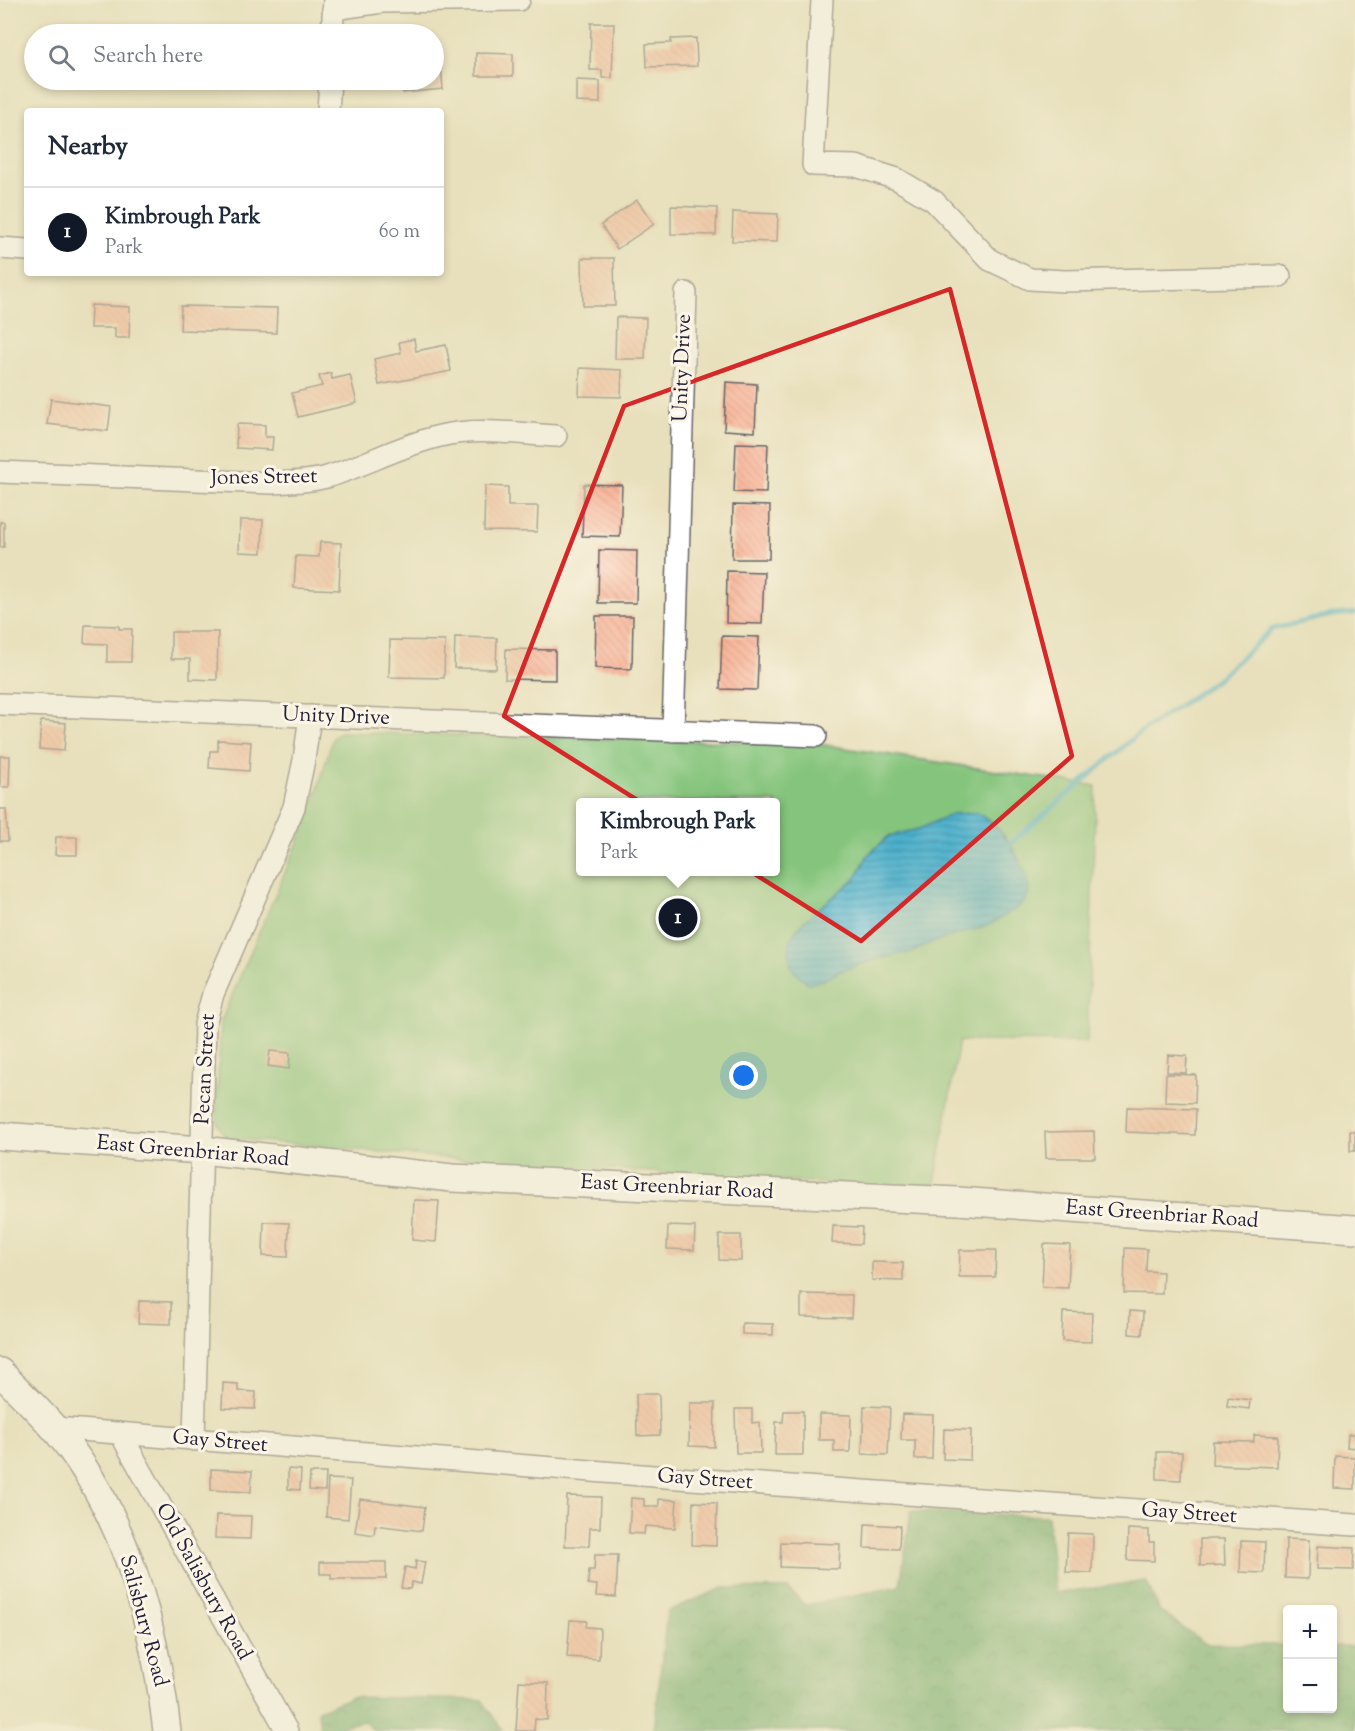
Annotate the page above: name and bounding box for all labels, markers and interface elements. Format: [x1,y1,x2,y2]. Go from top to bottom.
search box [24,24,444,90]
icon: search [45,41,78,74]
text: Search here [93,41,203,73]
text: Nearby [48,129,128,166]
text: Kimbrough Park [105,202,261,234]
text: 1 [64,218,71,247]
text: 60 m [379,218,420,247]
text: Park [105,234,143,263]
street label: Unity Drive [666,313,700,423]
street label: Jones Street [209,462,318,494]
street label: Unity Drive [281,700,391,734]
popup [576,798,780,876]
text: Kimbrough Park [600,807,756,839]
text: Park [600,839,638,868]
pin: 1 [658,896,698,940]
street label: Pecan Street [188,1013,224,1125]
your location [729,1061,758,1090]
street label: East Greenbriar Road [95,1129,291,1175]
street label: East Greenbriar Road [580,1168,774,1208]
street label: East Greenbriar Road [1065,1193,1260,1237]
street label: Gay Street [171,1423,269,1461]
street label: Gay Street [656,1462,754,1498]
street label: Gay Street [1140,1496,1238,1532]
street label: Old Salisbury Road [147,1498,259,1666]
street label: Salisbury Road [111,1552,175,1691]
map controls [1283,1605,1337,1713]
button: + [1283,1605,1337,1659]
button: − [1283,1659,1337,1713]

